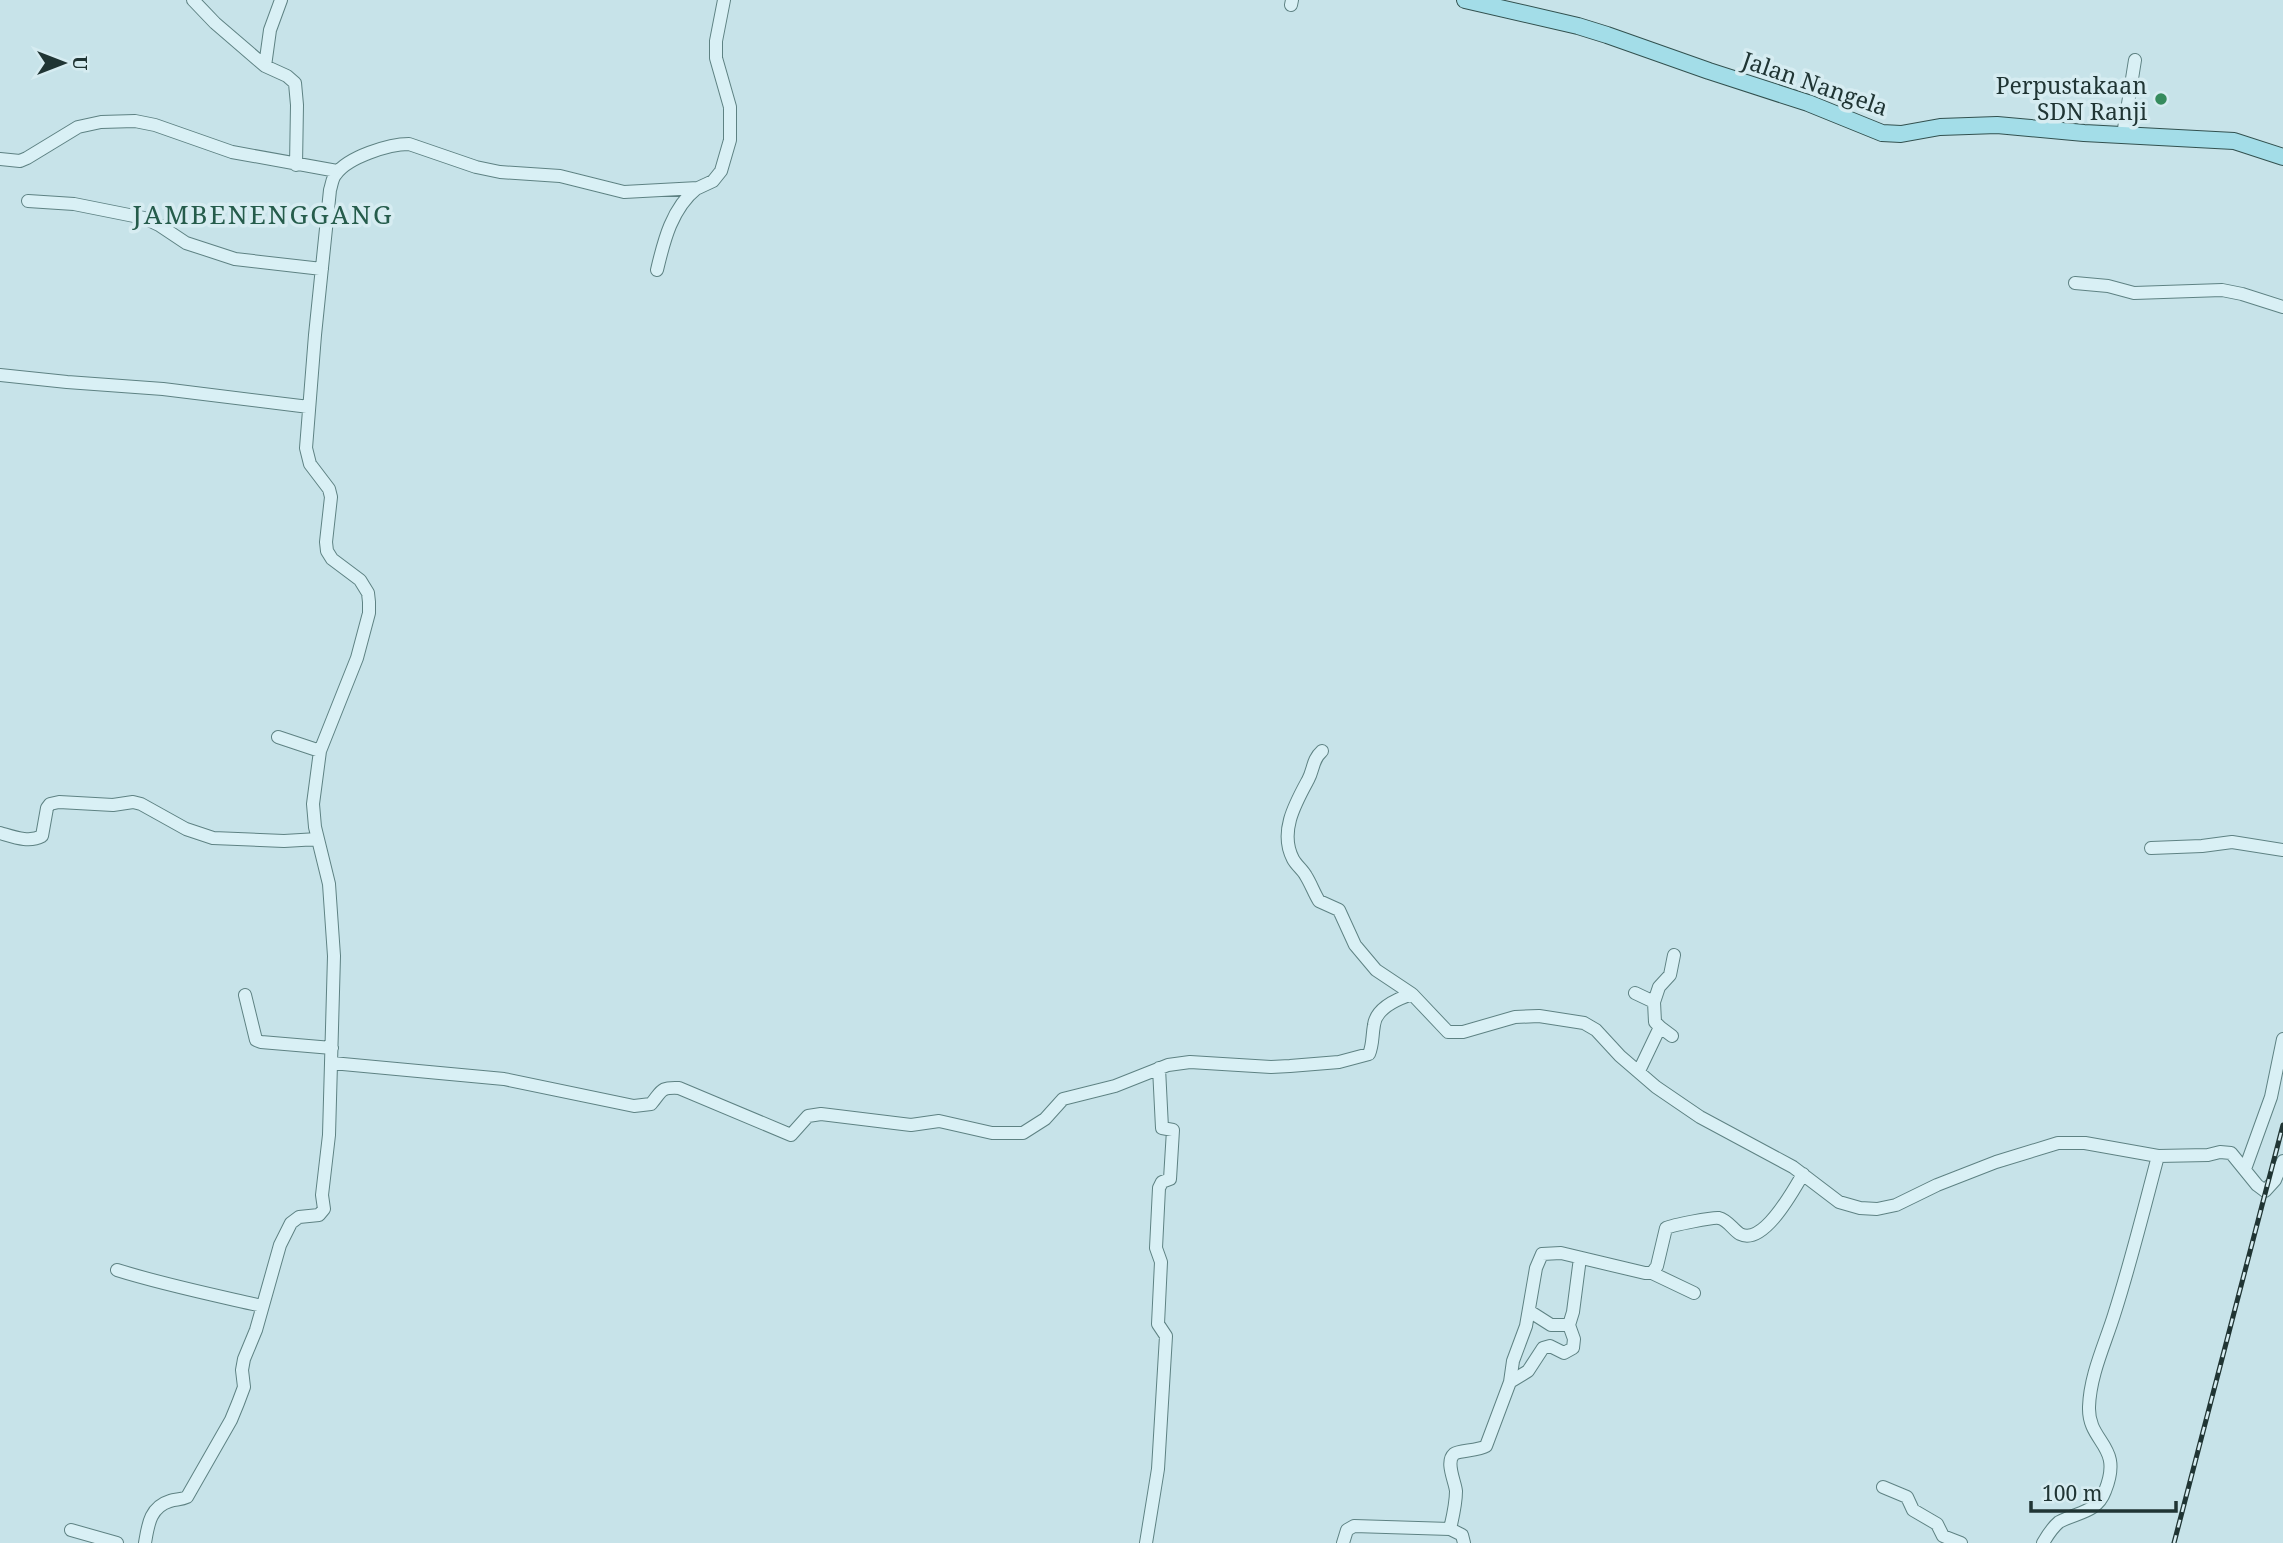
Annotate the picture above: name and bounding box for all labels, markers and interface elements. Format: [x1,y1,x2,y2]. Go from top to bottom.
north arrow [28,28,98,98]
street label: Jalan Nangela [1737,43,1892,123]
text: U [67,56,93,70]
place label: Perpustakaan SDN Ranji [1996,69,2148,127]
marker: Perpustakaan SDN Ranji [2153,91,2169,107]
district label: JAMBENENGGANG [132,196,393,232]
scale bar [2031,1470,2176,1514]
text: 100 m [2042,1479,2103,1507]

